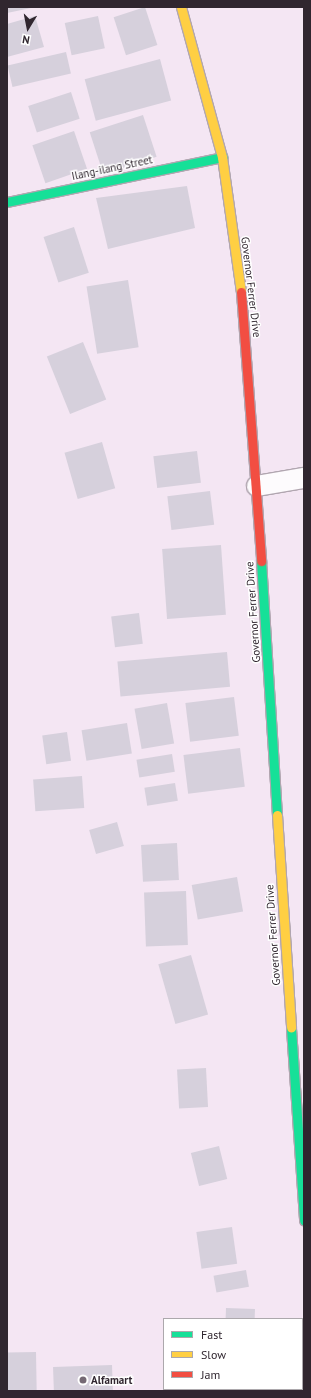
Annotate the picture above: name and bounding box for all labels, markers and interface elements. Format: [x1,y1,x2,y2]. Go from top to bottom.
north arrow [8,8,48,48]
text: N [21,32,31,47]
street label: Ilang-ilang Street [70,153,154,183]
street label: Governor Ferrer Drive [238,236,264,338]
street label: Governor Ferrer Drive [243,561,263,663]
street label: Governor Ferrer Drive [263,884,283,986]
legend [163,1318,303,1390]
text: Fast [201,1327,222,1342]
text: Slow [201,1347,226,1362]
text: Jam [201,1367,220,1382]
place label: Alfamart [91,1373,132,1387]
marker: Alfamart [78,1375,88,1385]

